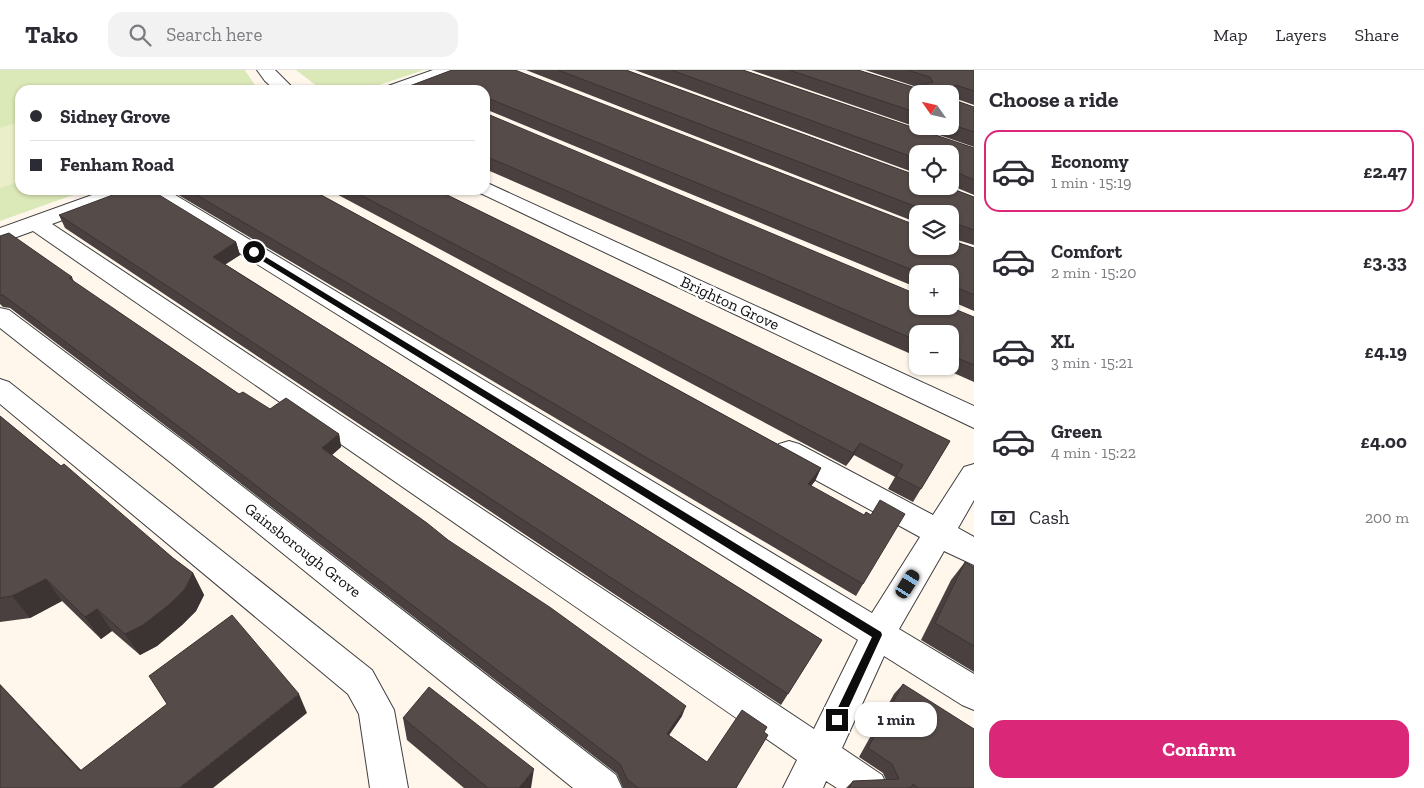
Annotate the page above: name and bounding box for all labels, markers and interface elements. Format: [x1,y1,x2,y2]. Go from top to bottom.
search box [108,12,458,57]
text: Tako [25,20,78,49]
icon: search [126,21,154,49]
text: Search here [166,23,262,46]
text: Map [1213,24,1248,46]
text: Layers [1276,24,1327,46]
text: Share [1355,24,1399,46]
north arrow [909,85,959,135]
map controls [909,85,959,375]
text: Choose a ride [989,86,1119,113]
text: Sidney Grove [60,105,170,128]
button: locate [909,145,959,195]
icon: car [991,149,1036,194]
text: Economy [1051,150,1129,173]
text: Fenham Road [60,153,174,176]
text: £2.47 [1363,160,1407,183]
text: 1 min · 15:19 [1051,173,1132,192]
button: layers [909,205,959,255]
icon: car [991,239,1036,284]
text: Comfort [1051,240,1122,263]
route start [243,241,265,263]
text: £3.33 [1363,250,1407,273]
text: 2 min · 15:20 [1051,263,1137,282]
button: + [909,265,959,315]
street label: Brighton Grove [678,272,782,334]
button: − [909,325,959,375]
icon: car [991,329,1036,374]
text: XL [1051,330,1074,353]
text: £4.19 [1365,340,1407,363]
text: 3 min · 15:21 [1051,353,1133,372]
icon: car [991,419,1036,464]
text: Green [1051,420,1102,443]
text: £4.00 [1361,430,1407,453]
text: 4 min · 15:22 [1051,443,1136,462]
street label: Gainsborough Grove [241,499,365,601]
icon: cash [989,504,1017,532]
text: Cash [1029,506,1069,529]
text: 200 m [1365,508,1409,527]
car [893,567,922,601]
callout: 1 min [854,702,937,738]
route end [826,709,848,731]
text: 1 min [877,710,915,729]
button: Confirm [989,720,1409,778]

